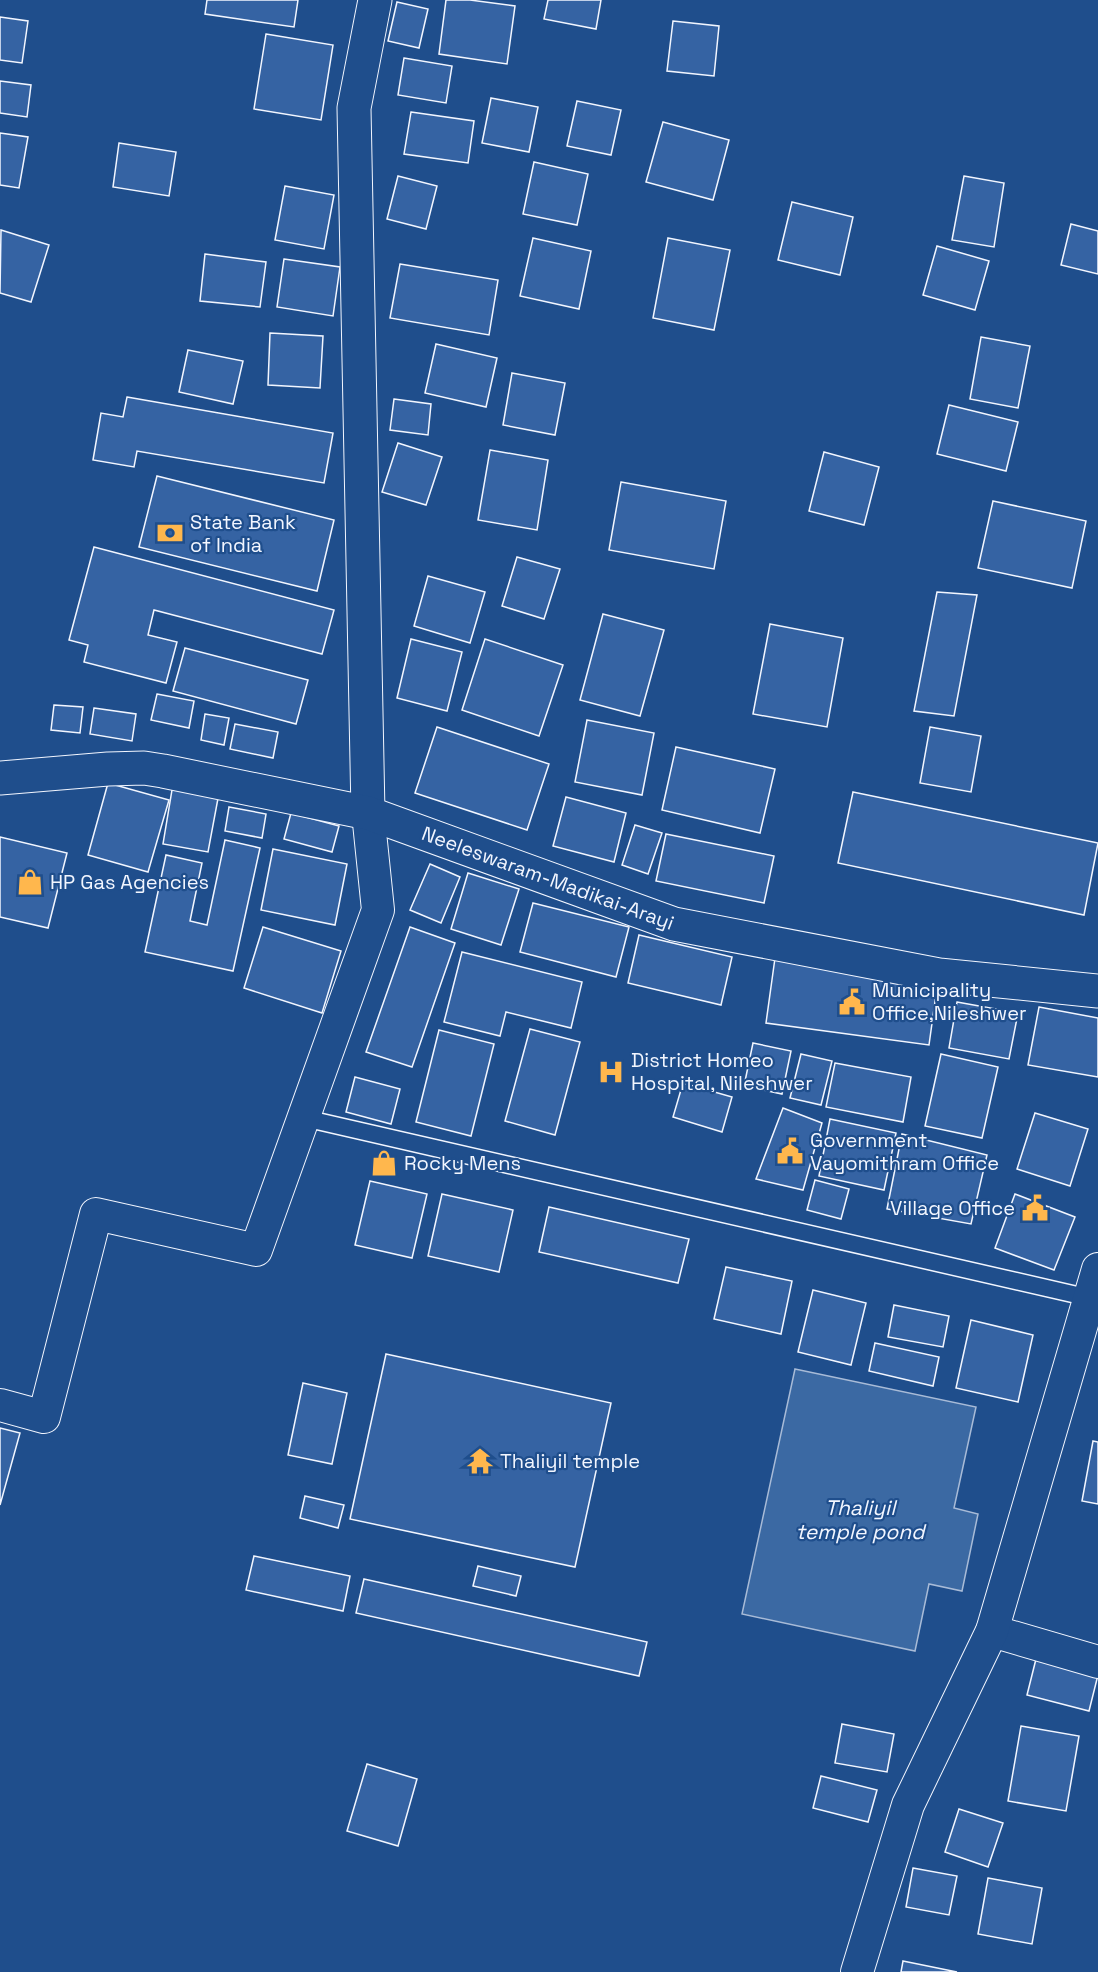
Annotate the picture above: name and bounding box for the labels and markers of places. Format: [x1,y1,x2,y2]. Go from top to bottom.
place label: State Bank of India [190,509,296,558]
bank icon: State Bank of India [155,518,185,548]
shop icon: HP Gas Agencies [15,867,45,897]
place label: HP Gas Agencies [50,869,209,895]
place label: Municipality Office,Nileshwer [872,977,1027,1026]
public building icon: Municipality Office,Nileshwer [837,987,867,1017]
place label: District Homeo Hospital, Nileshwer [631,1047,813,1096]
hospital icon: District Homeo Hospital, Nileshwer [596,1057,626,1087]
place label: Government Vayomithram Office [810,1127,999,1176]
public building icon: Government Vayomithram Office [775,1136,805,1166]
shop icon: Rocky Mens [369,1148,399,1178]
place label: Rocky Mens [404,1150,521,1176]
public building icon: Village Office [1020,1193,1050,1223]
place label: Village Office [890,1195,1015,1221]
temple icon: Thaliyil temple [465,1446,495,1476]
place label: Thaliyil temple [500,1448,640,1474]

